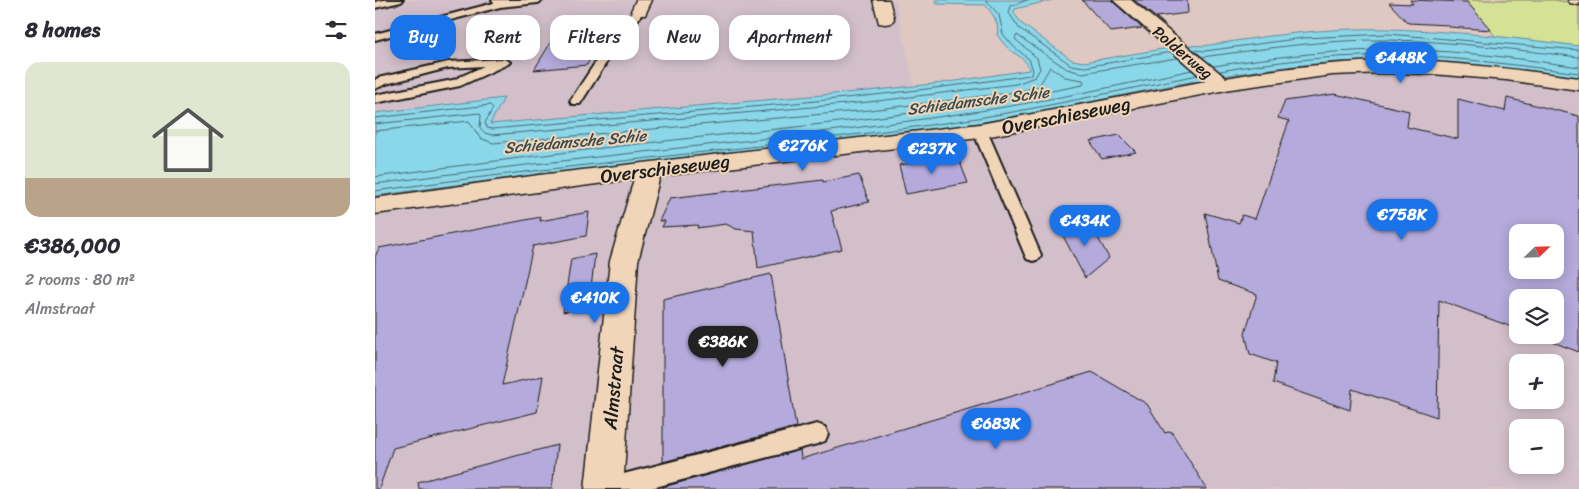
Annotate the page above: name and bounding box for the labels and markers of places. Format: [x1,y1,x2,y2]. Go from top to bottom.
pin: €448K [1366,42,1436,84]
pin: €276K [768,130,838,172]
pin: €237K [897,132,967,175]
pin: €758K [1367,198,1437,241]
pin: €434K [1050,204,1120,247]
pin: €410K [560,282,630,324]
pin: €386K [688,326,758,368]
pin: €683K [961,408,1031,450]

